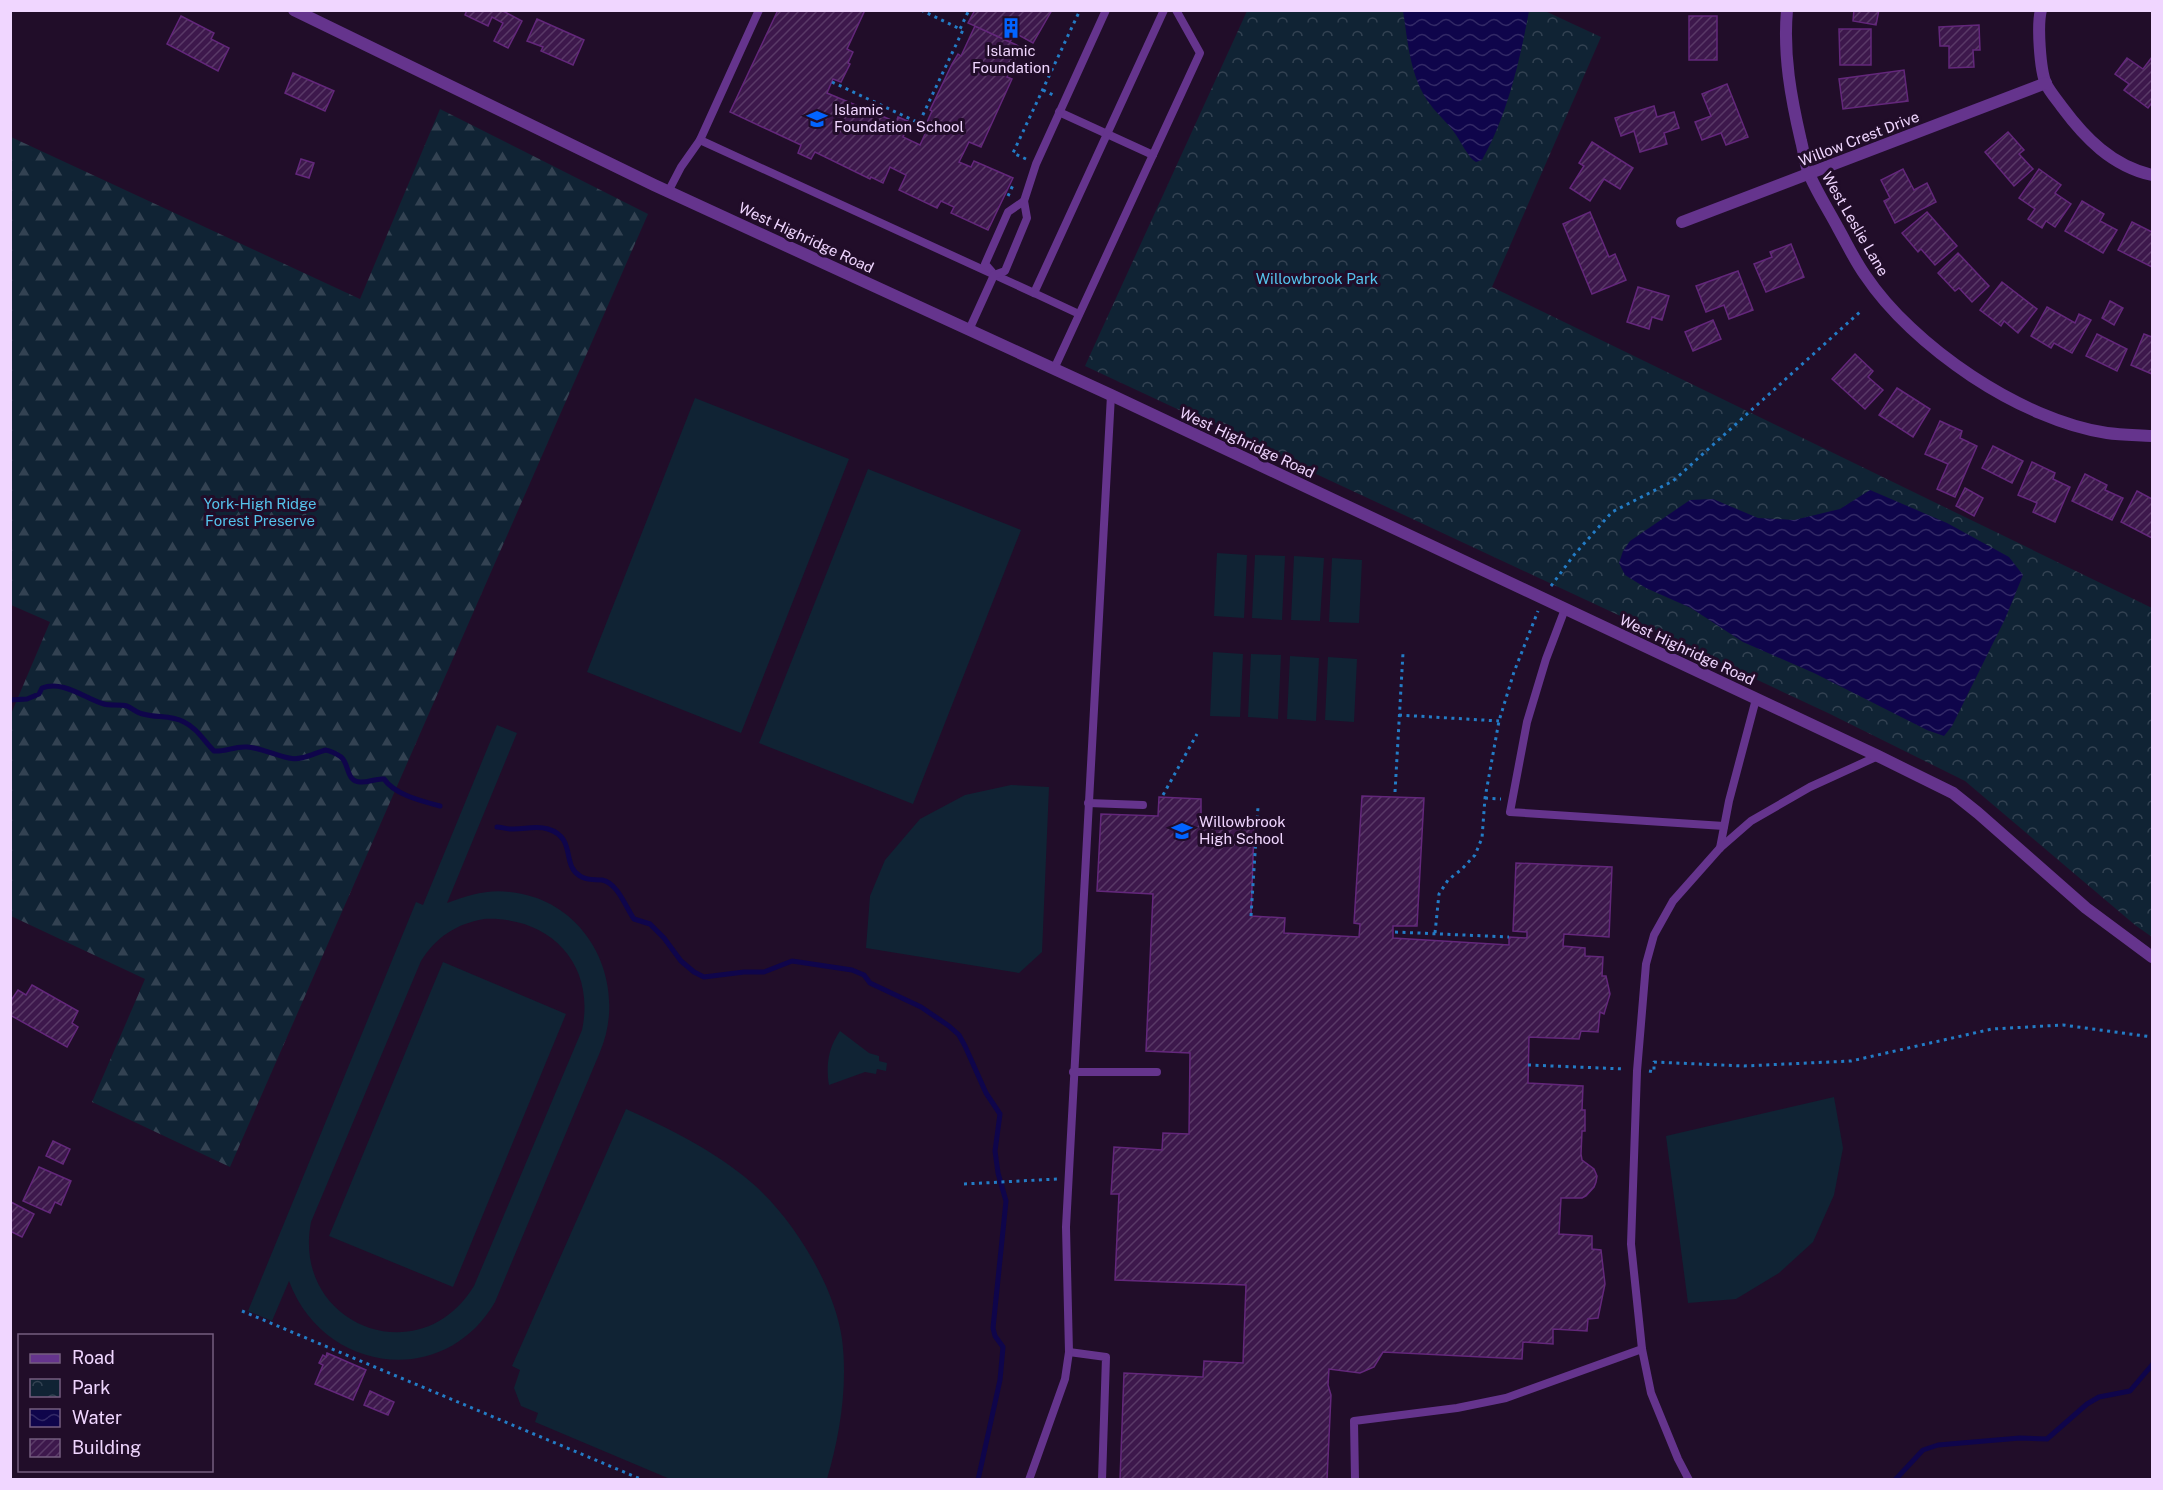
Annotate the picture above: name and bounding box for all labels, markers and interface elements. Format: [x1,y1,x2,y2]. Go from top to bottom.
building icon: Islamic Foundation [999,16,1023,40]
place label: Islamic Foundation [972,42,1050,76]
place label: Islamic Foundation School [834,101,964,135]
school or university icon: Islamic Foundation School [805,107,829,131]
street label: Willow Crest Drive [1796,108,1921,169]
street label: West Leslie Lane [1819,169,1892,279]
street label: West Highridge Road [736,199,877,276]
park label: Willowbrook Park [1256,270,1378,287]
street label: West Highridge Road [1177,404,1318,481]
park label: York-High Ridge Forest Preserve [203,495,317,529]
street label: West Highridge Road [1617,611,1758,688]
place label: Willowbrook High School [1199,813,1286,847]
school or university icon: Willowbrook High School [1170,819,1194,843]
legend [18,1334,213,1472]
text: Road [72,1347,115,1368]
text: Park [72,1377,110,1398]
text: Water [72,1407,122,1428]
text: Building [72,1437,141,1458]

